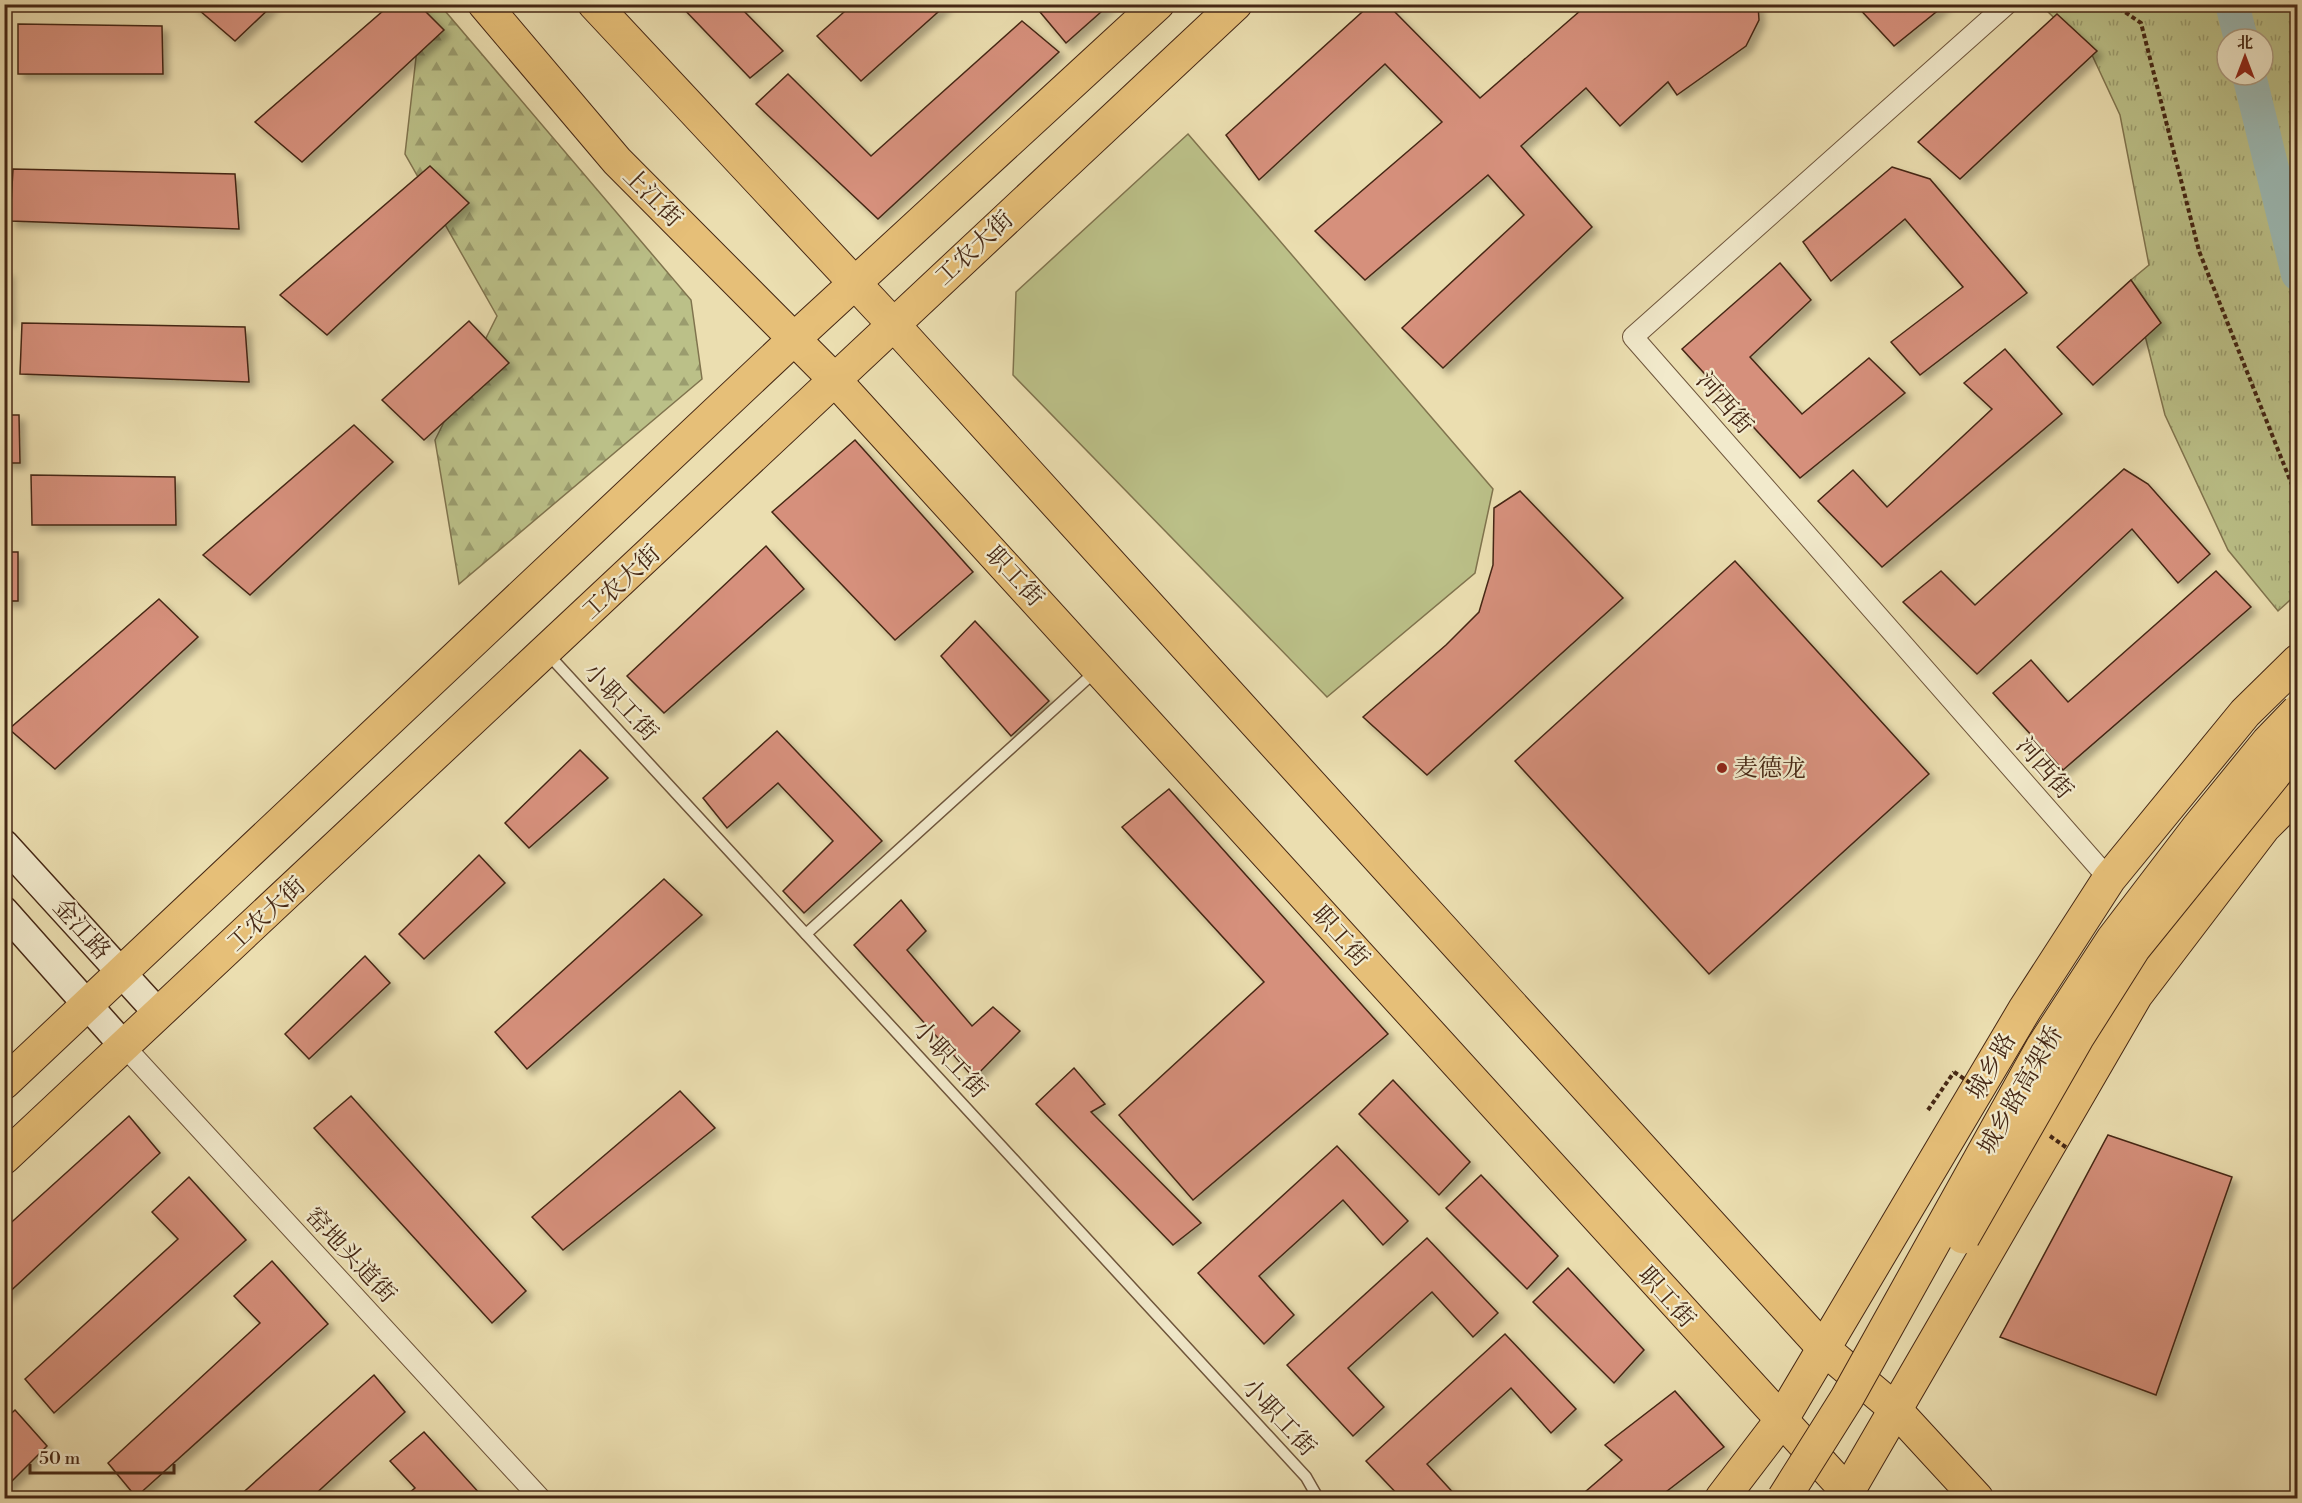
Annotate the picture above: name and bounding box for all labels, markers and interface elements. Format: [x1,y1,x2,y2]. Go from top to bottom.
north arrow [2215,27,2275,87]
text: 北 [2237,33,2253,53]
street label: 上江街 [616,162,688,234]
street label: 工农大街 [929,205,1020,292]
street label: 河西街 [1689,367,1759,441]
street label: 工农大街 [576,539,667,626]
street label: 职工街 [979,540,1050,613]
street label: 小职工街 [577,657,664,748]
street label: 河西街 [2009,732,2079,806]
place label: 麦德龙 [1734,754,1806,784]
marker: 麦德龙 [1715,761,1729,775]
street label: 工农大街 [221,871,312,958]
street label: 金江路 [46,893,116,966]
street label: 职工街 [1305,900,1375,973]
street label: 小职工街 [906,1014,993,1105]
street label: 城乡路高架桥 [1972,1021,2070,1160]
street label: 城乡路 [1961,1028,2023,1105]
street label: 窑地头道街 [298,1202,402,1310]
street label: 职工街 [1631,1261,1701,1334]
street label: 小职工街 [1235,1372,1322,1463]
scale bar [30,1437,174,1475]
text: 50 m [39,1447,81,1470]

